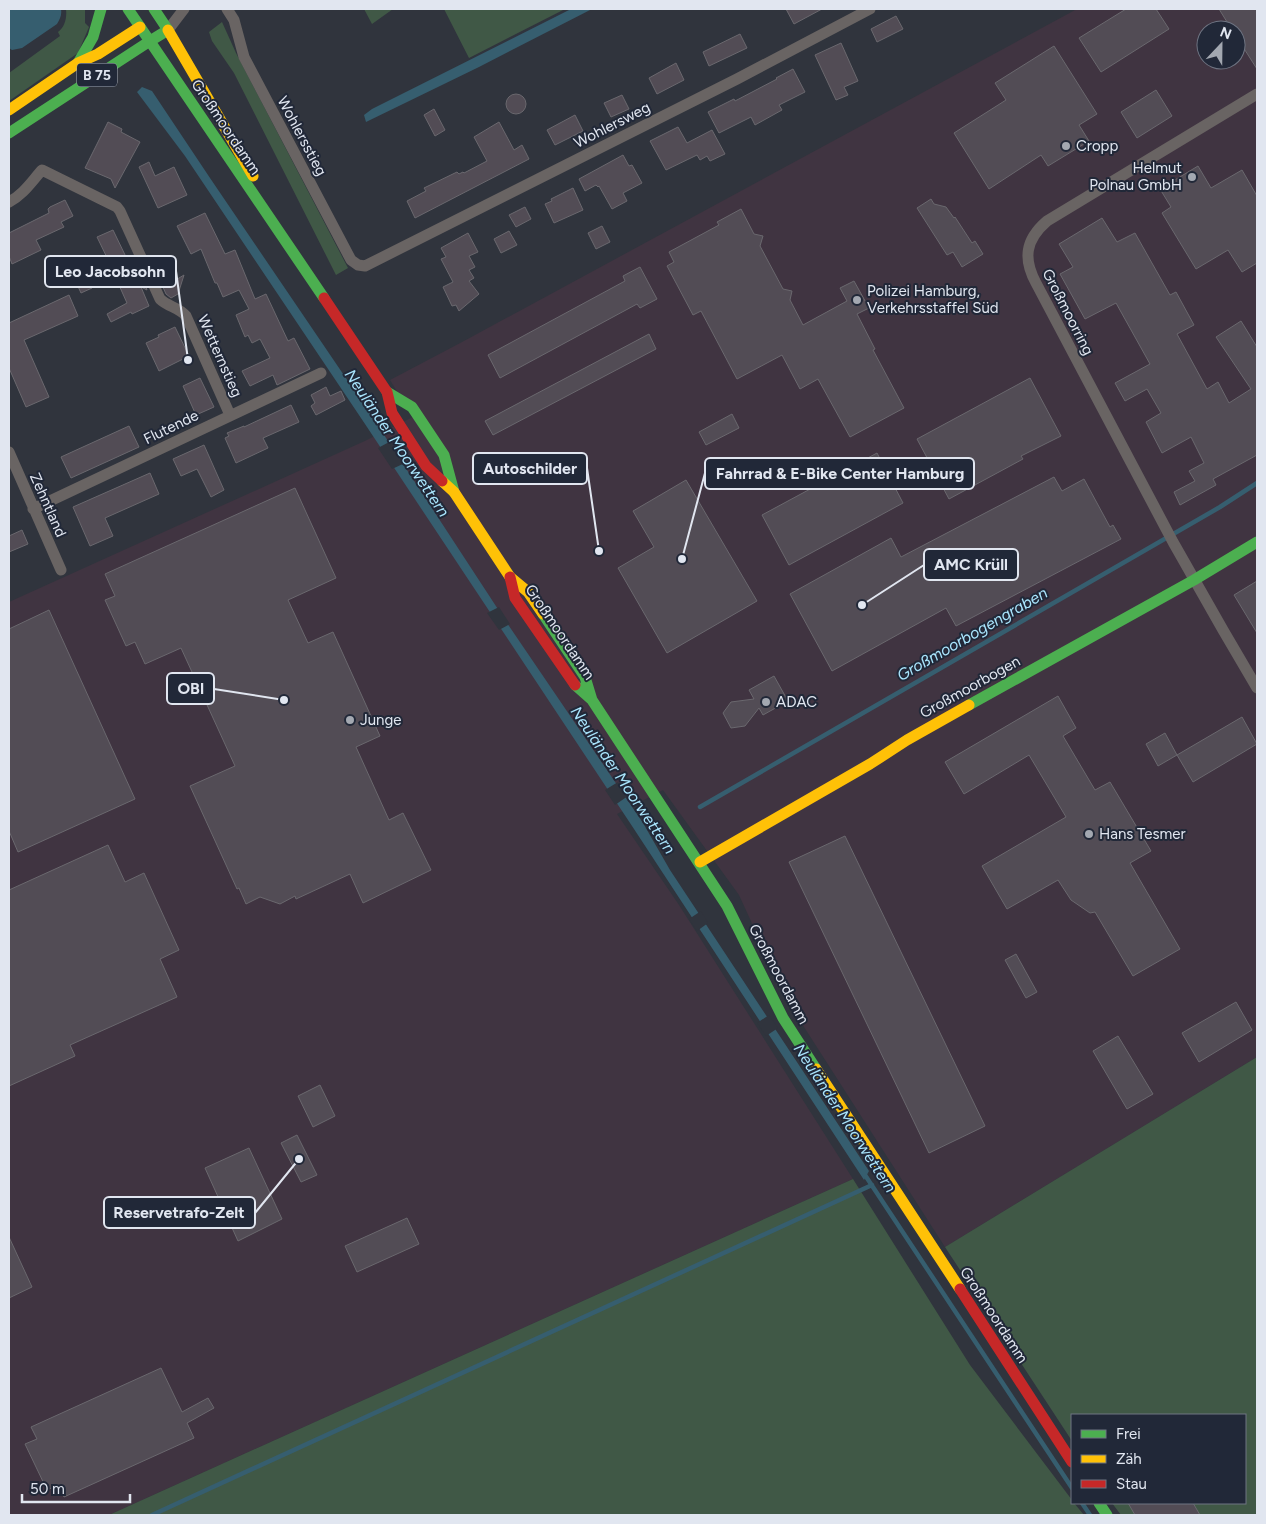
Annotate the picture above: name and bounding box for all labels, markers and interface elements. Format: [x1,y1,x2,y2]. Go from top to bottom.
north arrow [1196,20,1246,70]
text: N [1217,24,1234,43]
road number: B 75 [77,64,117,86]
street label: Großmoordamm [188,76,264,178]
street label: Wohlersstieg [274,93,330,179]
street label: Wohlersweg [571,98,653,152]
place label: Cropp [1076,137,1118,155]
marker: Cropp [1060,140,1072,152]
place label: Helmut Polnau GmbH [1089,159,1182,194]
marker: Helmut Polnau GmbH [1186,171,1198,183]
callout: Leo Jacobsohn [45,256,176,287]
text: Leo Jacobsohn [55,262,165,281]
street label: Großmoorring [1039,266,1097,358]
place label: Polizei Hamburg, Verkehrsstaffel Süd [867,282,999,317]
marker: Polizei Hamburg, Verkehrsstaffel Süd [851,294,863,306]
street label: Wetternstieg [194,312,246,400]
water label: Neuländer Moorwettern [341,366,453,520]
street label: Flutende [141,406,201,448]
callout: Autoschilder [473,453,587,484]
callout: Fahrrad & E-Bike Center Hamburg [705,458,974,489]
text: Autoschilder [483,459,577,478]
text: Fahrrad & E-Bike Center Hamburg [716,464,964,483]
street label: Zehntland [26,470,70,540]
callout: AMC Krüll [924,549,1018,580]
text: AMC Krüll [934,555,1008,574]
street label: Großmoordamm [522,581,598,683]
water label: Großmoorbogengraben [893,583,1051,685]
street label: Großmoorbogen [917,652,1023,722]
callout: OBI [167,673,214,704]
text: OBI [177,679,205,698]
place label: ADAC [776,693,817,711]
marker: ADAC [760,696,772,708]
water label: Neuländer Moorwettern [567,703,679,857]
place label: Junge [360,711,401,729]
marker: Junge [344,714,356,726]
place label: Hans Tesmer [1099,825,1186,843]
marker: Hans Tesmer [1083,828,1095,840]
street label: Großmoordamm [745,921,813,1027]
water label: Neuländer Moorwettern [790,1040,900,1196]
callout: Reservetrafo-Zelt [104,1197,255,1228]
text: Reservetrafo-Zelt [113,1203,245,1222]
street label: Großmoordamm [956,1264,1032,1366]
legend [1071,1414,1246,1504]
text: Frei [1116,1425,1141,1443]
text: Zäh [1116,1450,1142,1468]
scale bar [22,1472,130,1504]
text: Stau [1116,1475,1147,1493]
text: 50 m [30,1480,65,1498]

